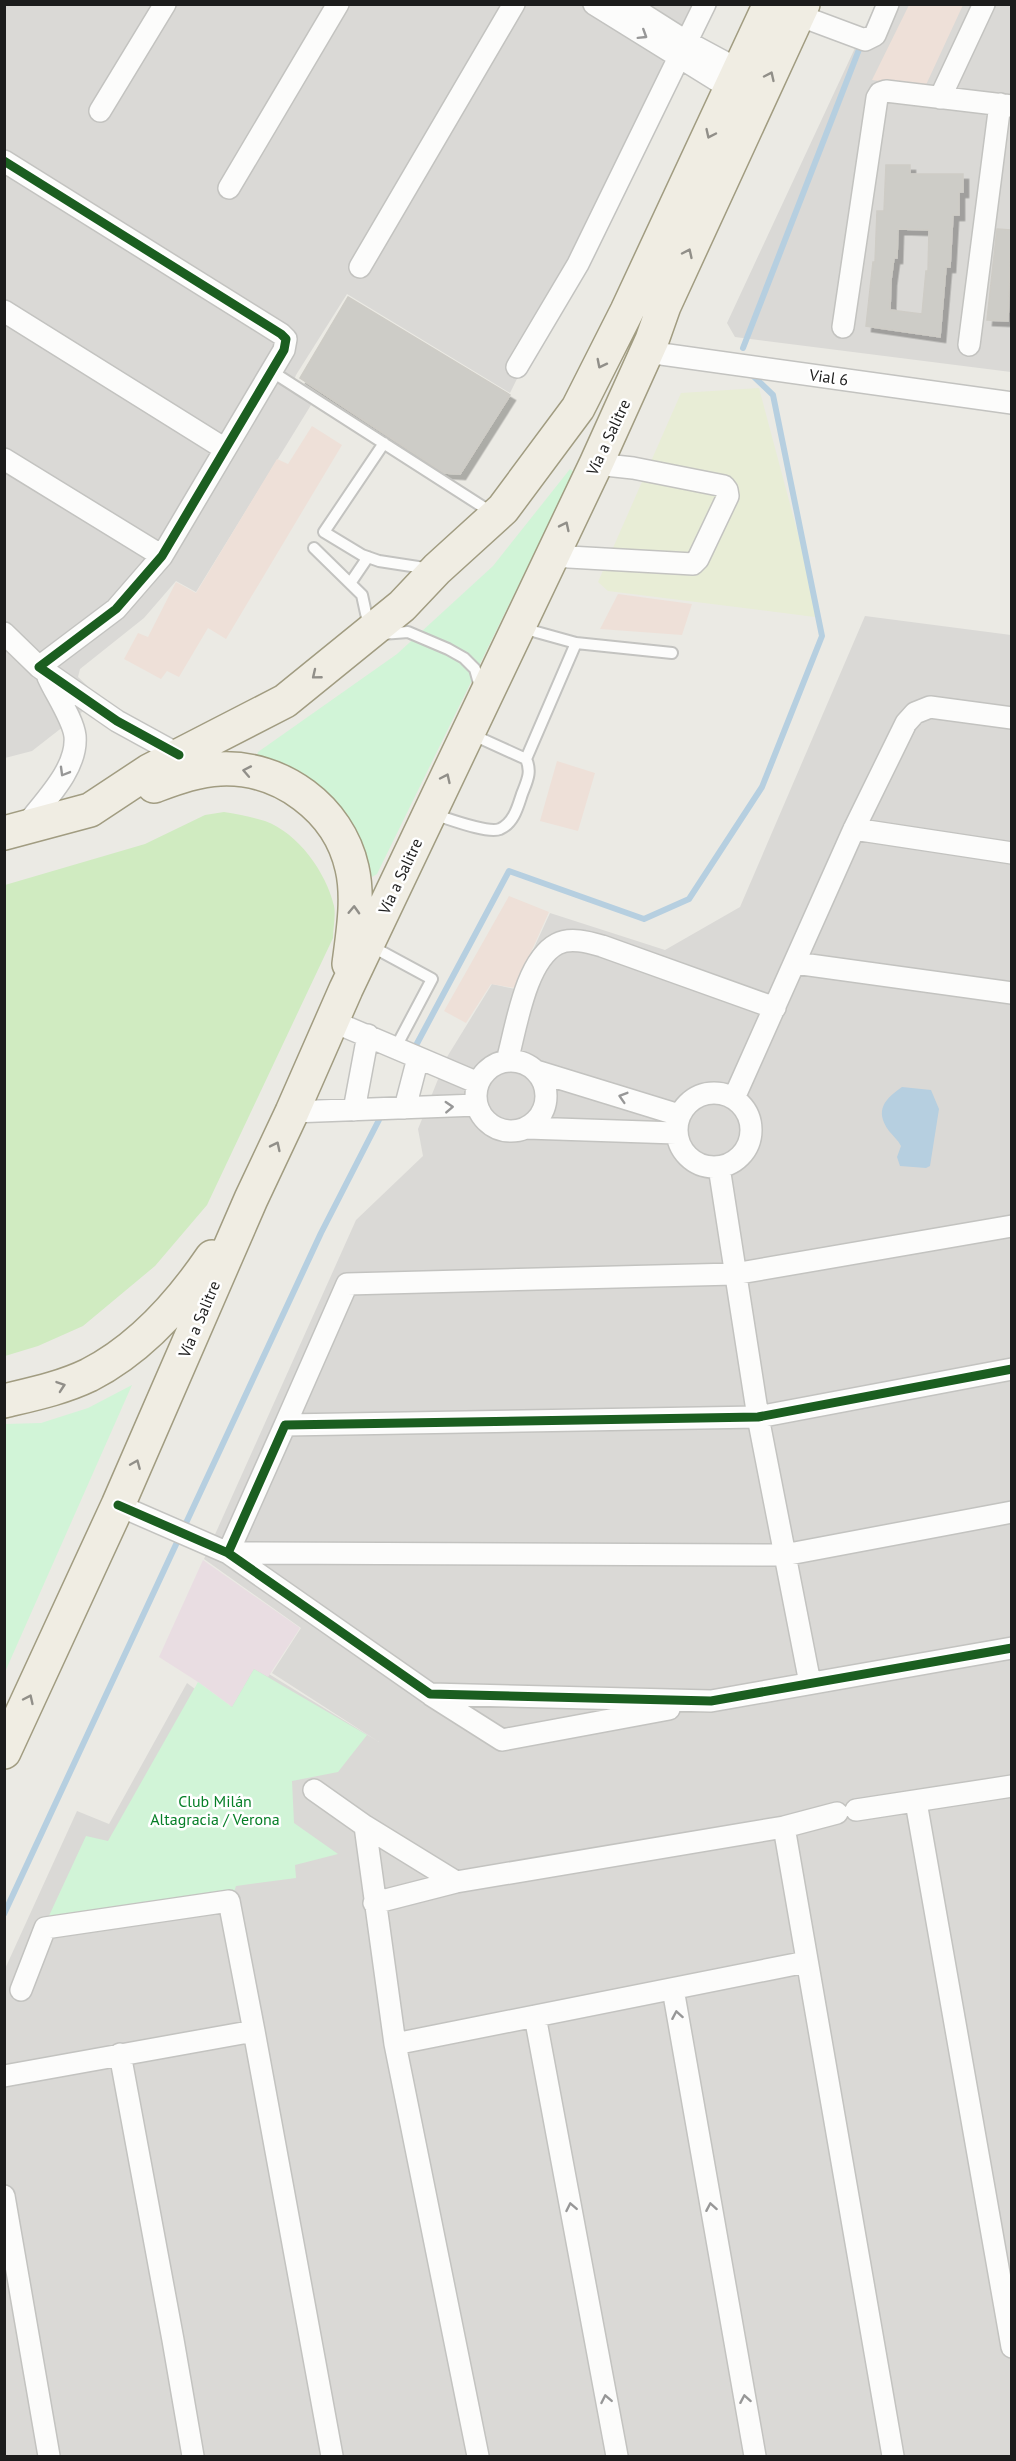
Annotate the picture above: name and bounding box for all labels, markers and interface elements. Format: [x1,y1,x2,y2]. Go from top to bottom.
one-way arrow [637,28,647,40]
one-way arrow [762,71,774,82]
one-way arrow [705,127,717,138]
one-way arrow [681,248,693,259]
one-way arrow [596,357,608,368]
street label: Vial 6 [807,364,850,390]
street label: Vía a Salitre [581,396,634,479]
one-way arrow [558,521,570,532]
one-way arrow [312,668,323,679]
one-way arrow [242,765,252,778]
one-way arrow [60,766,71,777]
one-way arrow [439,774,451,785]
street label: Vía a Salitre [373,835,426,918]
one-way arrow [348,906,360,915]
one-way arrow [618,1092,629,1105]
one-way arrow [445,1100,454,1113]
one-way arrow [269,1141,281,1152]
street label: Vía a Salitre [173,1278,224,1361]
one-way arrow [55,1381,66,1394]
one-way arrow [129,1460,141,1471]
one-way arrow [22,1695,34,1706]
park label: Club Milán Altagracia / Verona [150,1791,280,1829]
one-way arrow [671,2010,684,2020]
one-way arrow [705,2202,718,2212]
one-way arrow [565,2203,577,2212]
one-way arrow [600,2394,613,2404]
one-way arrow [739,2394,752,2404]

